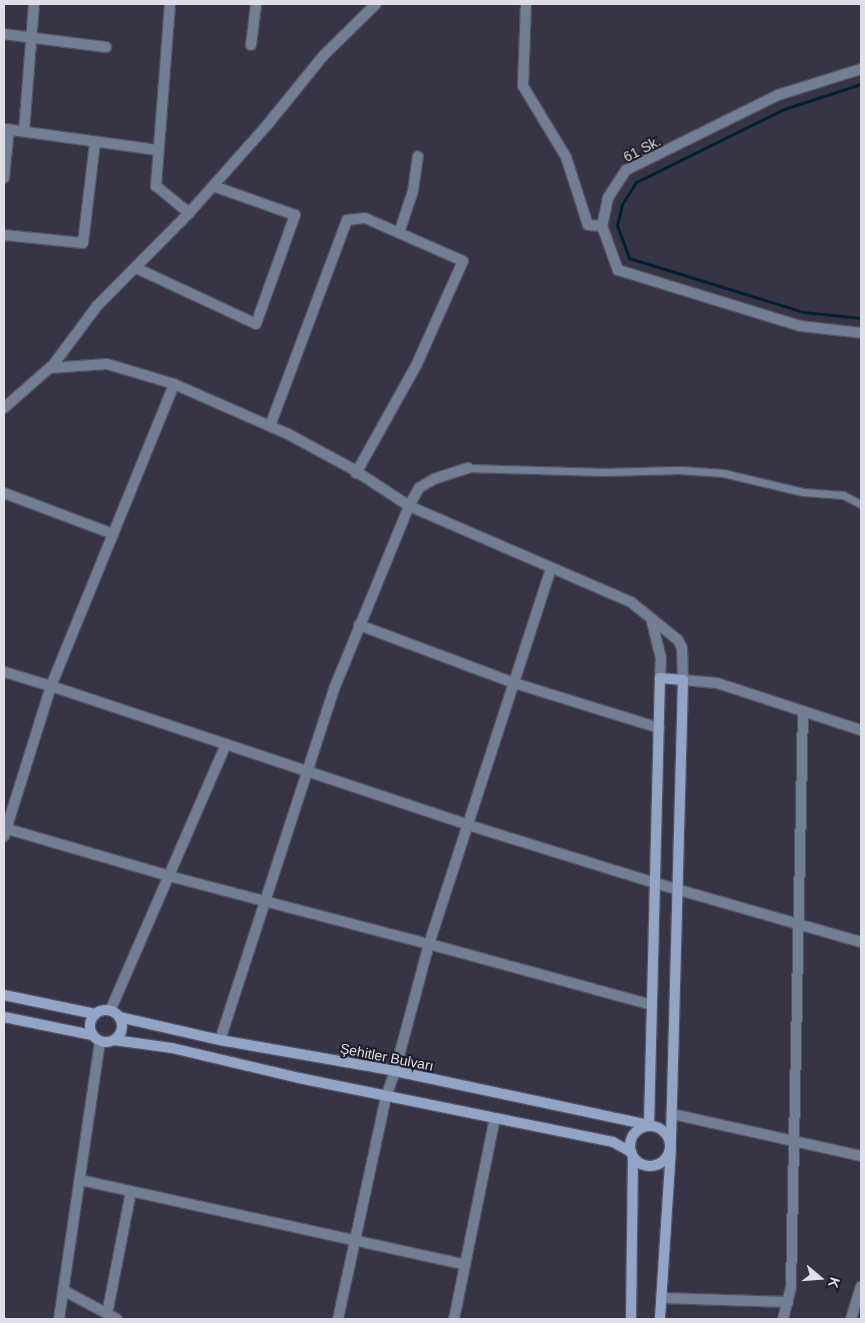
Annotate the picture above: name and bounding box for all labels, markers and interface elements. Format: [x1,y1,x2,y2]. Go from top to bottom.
street label: 61 Sk. [621,133,663,165]
street label: Şehitler Bulvarı [339,1040,435,1074]
north arrow [795,1253,845,1303]
text: K [825,1275,843,1290]

